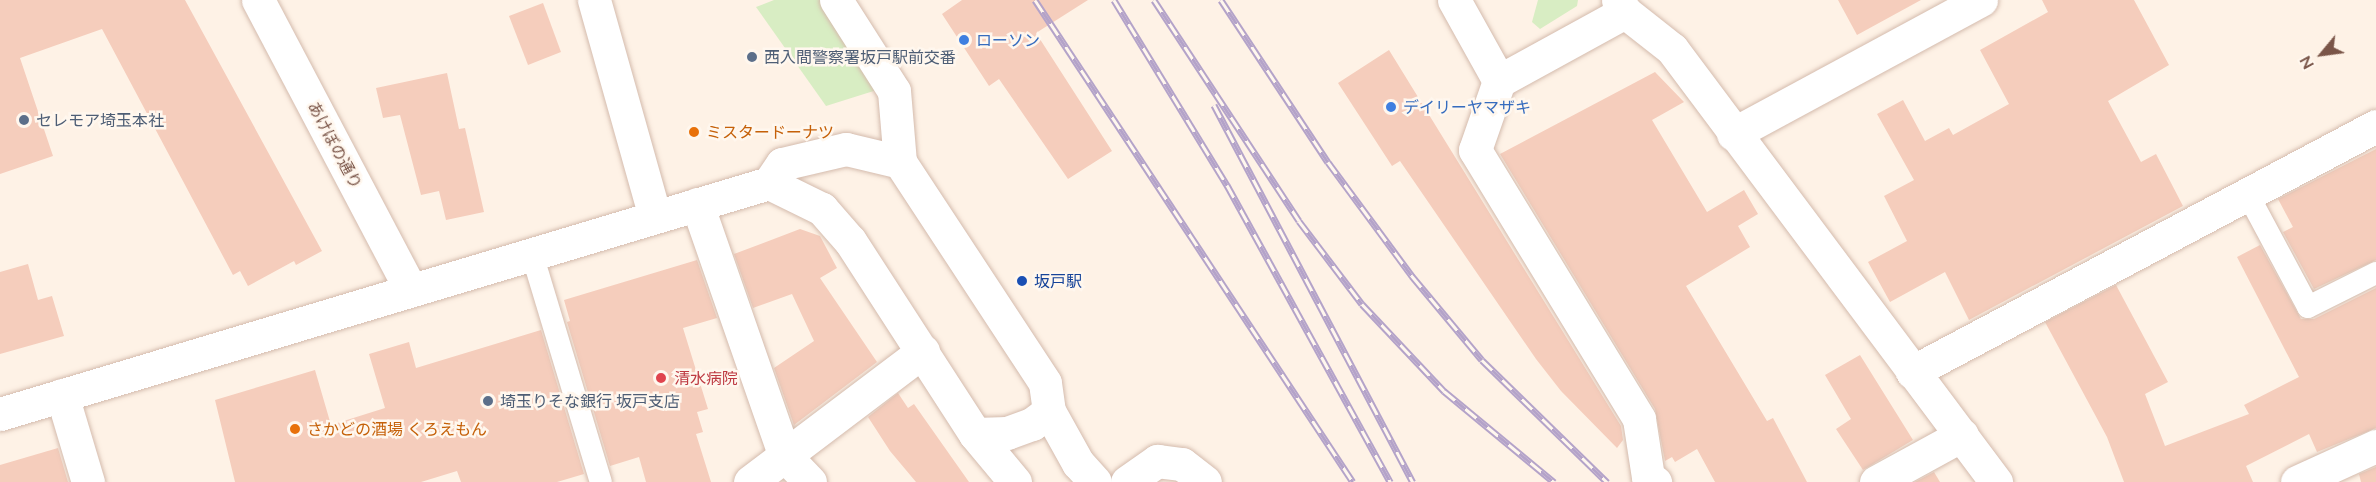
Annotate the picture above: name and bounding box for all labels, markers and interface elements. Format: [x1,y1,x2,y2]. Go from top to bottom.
north arrow [2292,24,2352,84]
place label: ローソン [976,30,1040,50]
marker: ローソン [957,33,971,47]
place label: 西入間警察署坂戸駅前交番 [764,47,956,67]
marker: 西入間警察署坂戸駅前交番 [745,50,759,64]
text: N [2295,53,2317,73]
place label: デイリーヤマザキ [1403,97,1531,117]
street label: あけぼの通り [304,98,366,192]
marker: デイリーヤマザキ [1384,100,1398,114]
place label: セレモア埼玉本社 [36,110,164,130]
marker: セレモア埼玉本社 [17,113,31,127]
place label: ミスタードーナツ [706,122,834,142]
marker: ミスタードーナツ [687,125,701,139]
place label: 坂戸駅 [1034,271,1082,291]
marker: 坂戸駅 [1015,274,1029,288]
place label: 清水病院 [674,368,738,388]
marker: 清水病院 [652,369,670,387]
place label: 埼玉りそな銀行 坂戸支店 [500,391,680,411]
marker: 埼玉りそな銀行 坂戸支店 [481,394,495,408]
place label: さかどの酒場 くろえもん [307,419,487,439]
marker: さかどの酒場 くろえもん [288,422,302,436]

